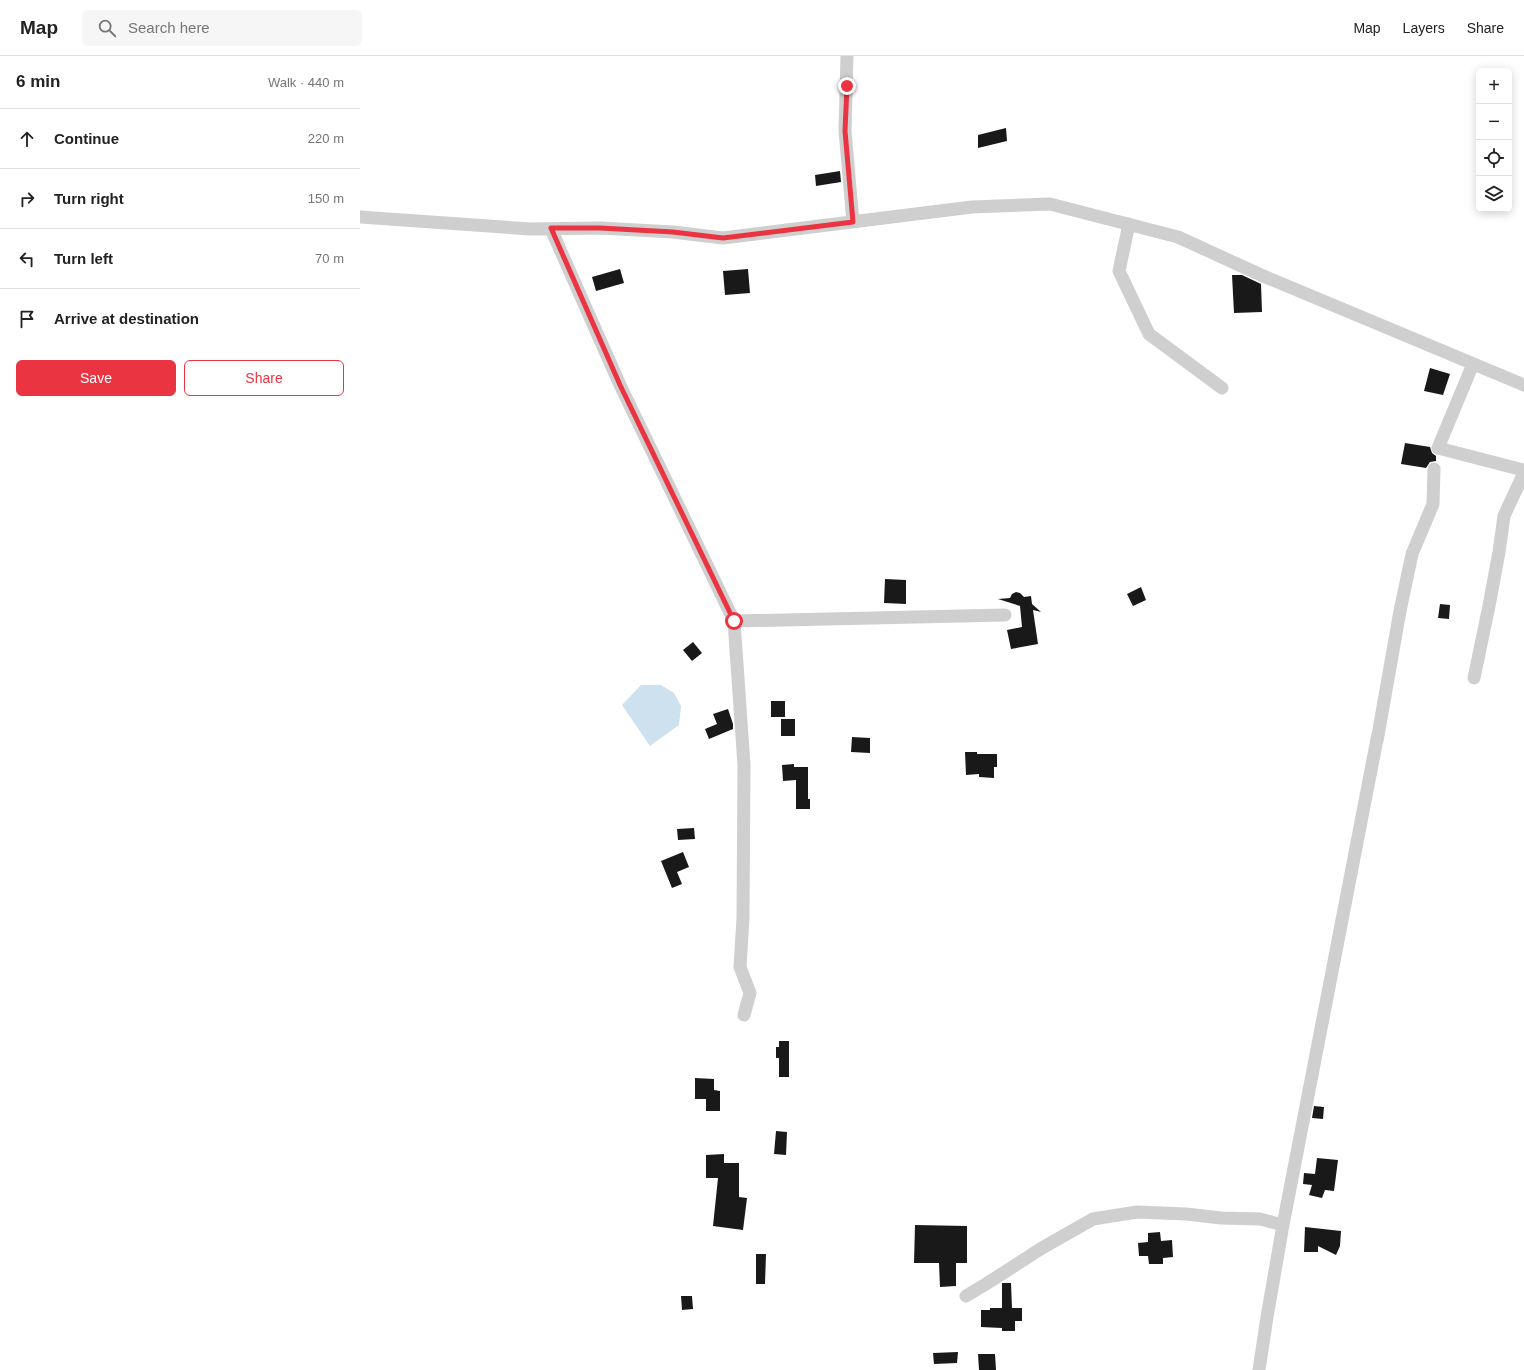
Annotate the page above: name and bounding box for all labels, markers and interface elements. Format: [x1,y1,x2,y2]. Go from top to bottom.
search box [82,10,362,46]
text: Map [20,17,58,38]
icon: search [96,17,118,39]
text: Search here [128,19,210,36]
text: Map [1353,20,1381,36]
text: Layers [1403,20,1445,36]
text: Share [1467,20,1504,36]
map controls [1476,68,1512,212]
button: + [1476,68,1512,104]
text: 6 min [16,72,60,91]
text: Walk · 440 m [268,75,344,90]
route end [838,77,856,95]
button: − [1476,104,1512,140]
icon: ahead [16,128,38,150]
text: Continue [54,130,119,147]
text: 220 m [308,131,344,146]
button: locate [1476,140,1512,176]
button: layers [1476,176,1512,212]
icon: right [16,188,38,210]
text: Turn right [54,190,124,207]
text: 150 m [308,191,344,206]
icon: left [16,248,38,270]
text: Turn left [54,250,113,267]
text: 70 m [315,251,344,266]
icon: arrive [16,308,38,330]
text: Arrive at destination [54,310,199,327]
button: Save [16,360,176,396]
button: Share [184,360,344,396]
route start [725,612,743,630]

